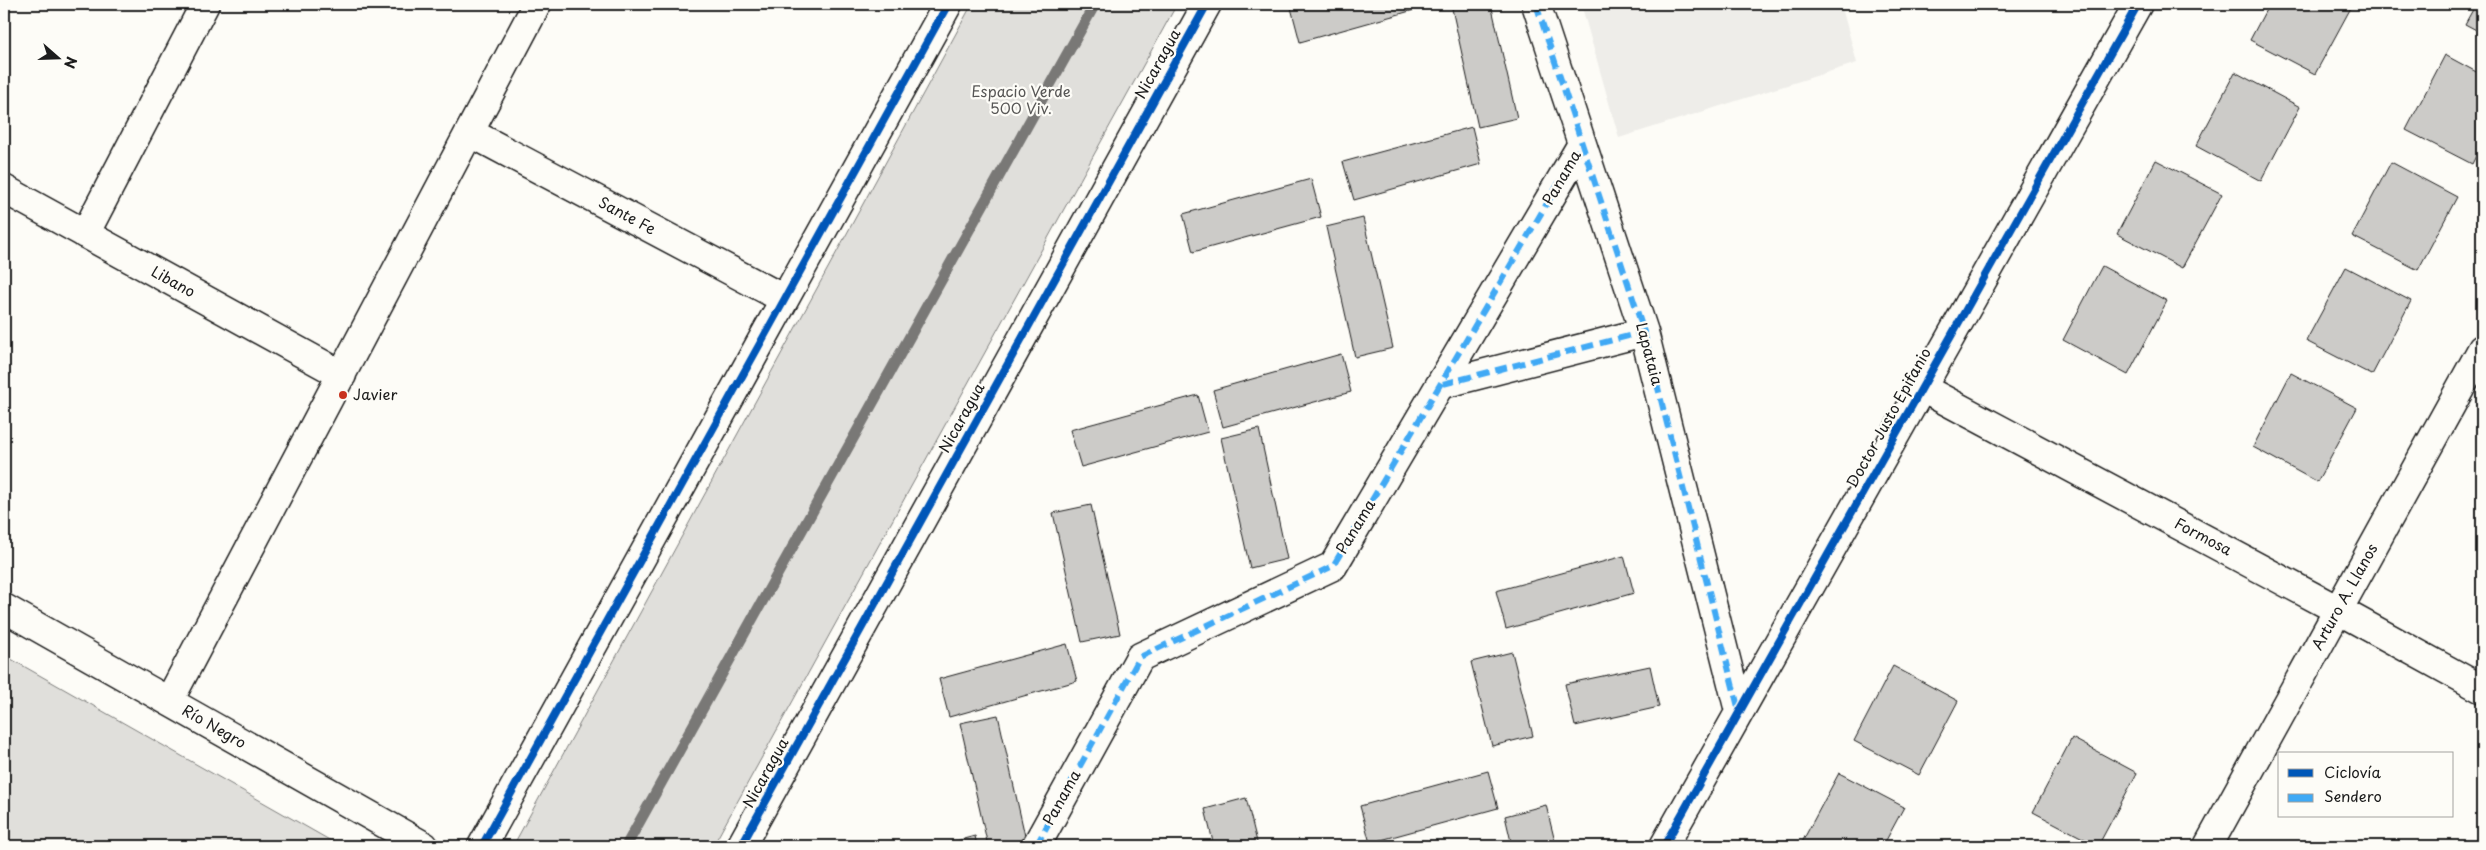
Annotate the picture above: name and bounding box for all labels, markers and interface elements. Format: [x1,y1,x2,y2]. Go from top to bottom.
street label: Nicaragua [1128,24,1186,102]
north arrow [32,32,82,82]
text: N [59,54,82,71]
park label: Espacio Verde 500 Viv. [971,79,1071,119]
street label: Panama [1536,145,1586,209]
street label: Sante Fe [595,190,660,239]
street label: Libano [147,259,200,302]
street label: Lapataia [1631,320,1670,388]
street label: Doctor Justo Epifanio [1840,343,1936,492]
street label: Nicaragua [932,378,990,456]
place label: Javier [353,382,397,405]
marker: Javier [337,389,349,401]
street label: Panama [1329,494,1380,558]
street label: Formosa [2171,511,2237,561]
street label: Arturo A. Llanos [2305,539,2383,654]
street label: Río Negro [178,698,251,753]
street label: Nicaragua [736,733,794,811]
legend [2278,752,2454,818]
text: Ciclovía [2324,760,2382,783]
street label: Panama [1036,765,1086,829]
text: Sendero [2324,784,2382,807]

